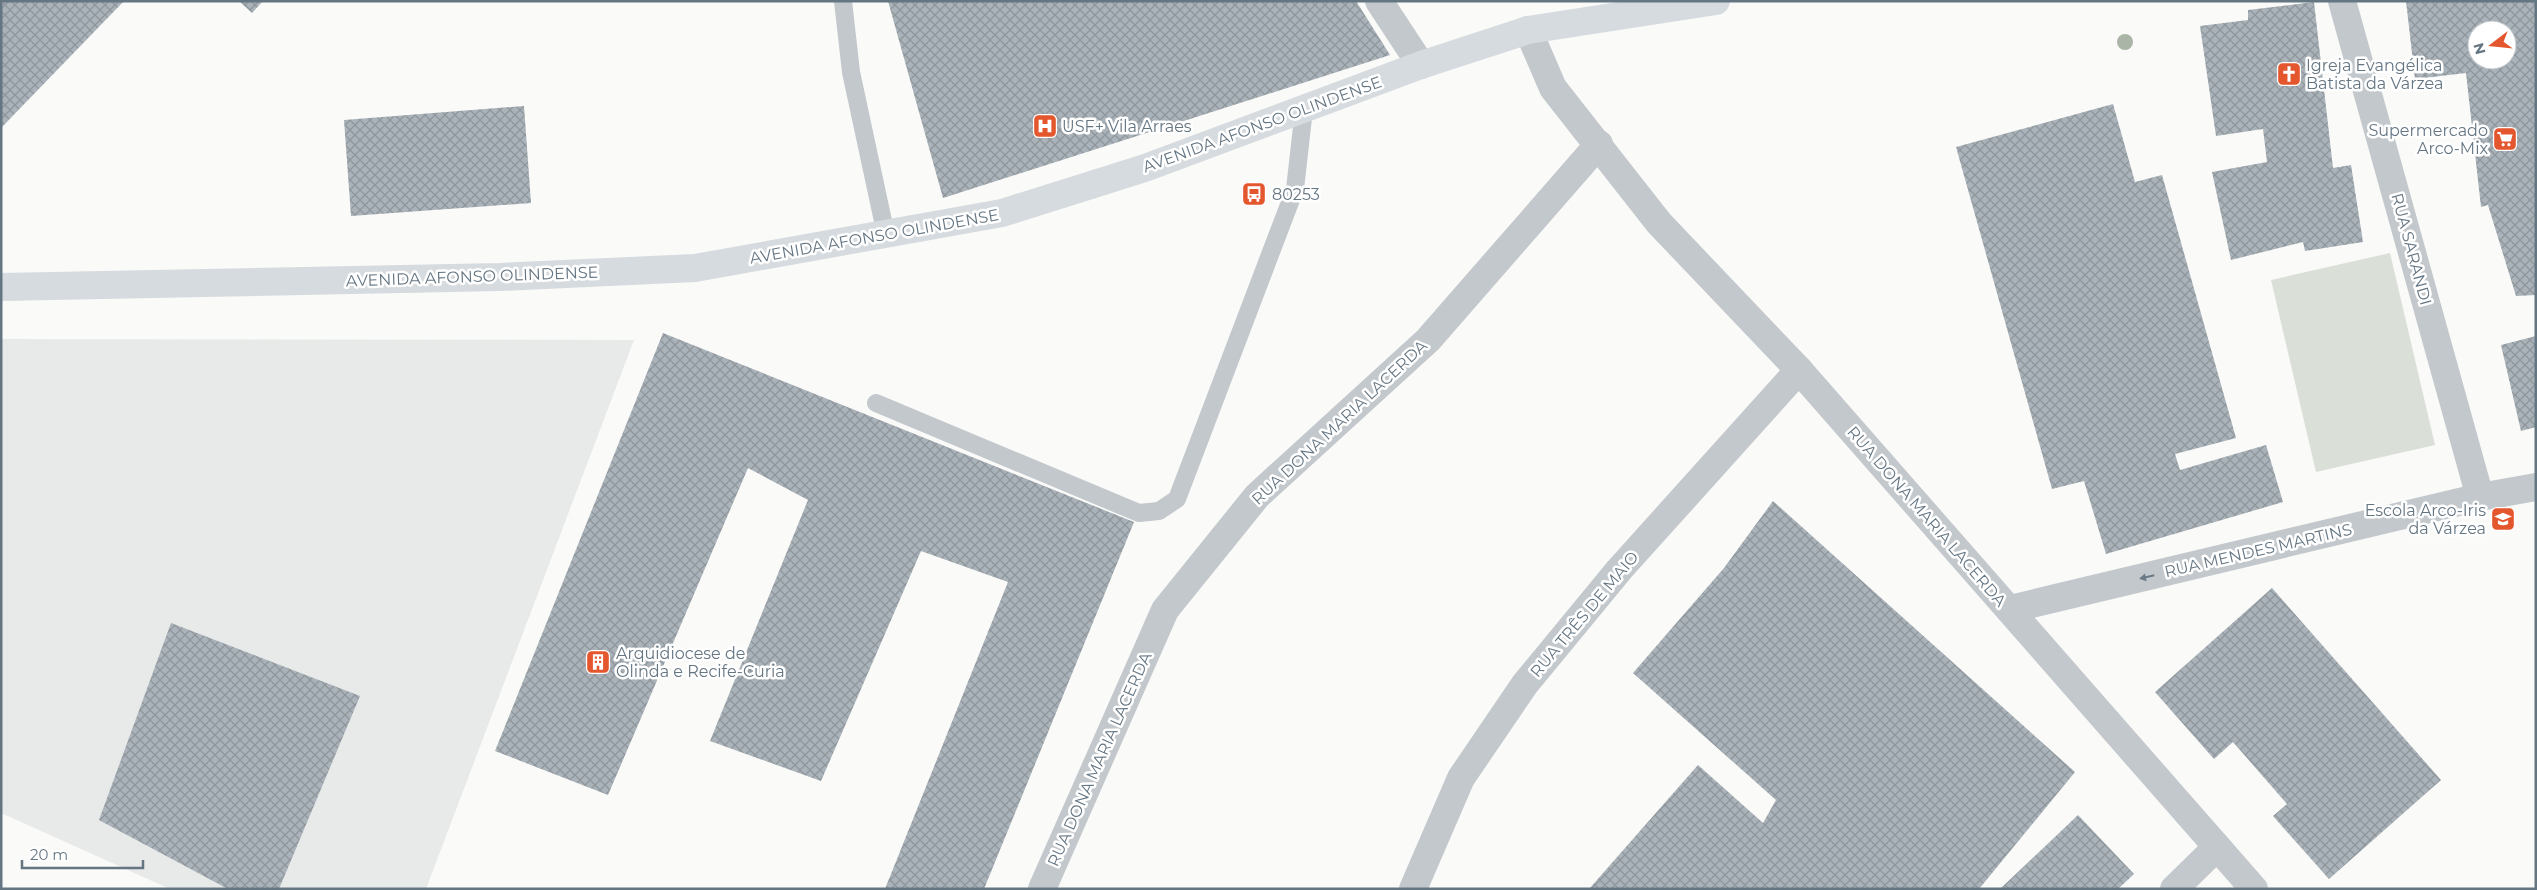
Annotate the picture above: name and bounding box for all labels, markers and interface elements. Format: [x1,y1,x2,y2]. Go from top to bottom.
north arrow [2467,20,2517,70]
text: N [2469,41,2490,57]
place label: Igreja Evangélica Batista da Várzea [2306,56,2443,93]
church icon: Igreja Evangélica Batista da Várzea [2276,61,2302,87]
street label: AVENIDA AFONSO OLINDENSE [1140,72,1384,177]
hospital icon: USF+ Vila Arraes [1032,113,1058,139]
place label: USF+ Vila Arraes [1062,117,1192,136]
place label: Supermercado Arco-Mix [2368,121,2488,158]
supermarket icon: Supermercado Arco-Mix [2492,126,2518,152]
bus stop icon: 80253 [1241,181,1267,207]
place label: 80253 [1272,185,1320,204]
street label: RUA SARANDI [2387,191,2436,307]
street label: AVENIDA AFONSO OLINDENSE [748,205,1000,268]
street label: AVENIDA AFONSO OLINDENSE [345,263,599,290]
street label: RUA DONA MARIA LACERDA [1248,336,1431,509]
street label: RUA DONA MARIA LACERDA [1843,422,2010,611]
place label: Escola Arco-Iris da Várzea [2365,501,2486,538]
school or university icon: Escola Arco-Iris da Várzea [2490,506,2516,532]
street label: RUA MENDES MARTINS [2163,520,2354,581]
street label: RUA TRÊS DE MAIO [1526,548,1643,681]
one-way arrow [2140,573,2155,581]
place label: Arquidiocese de Olinda e Recife-Curia [616,644,785,681]
building icon: Arquidiocese de Olinda e Recife-Curia [585,649,611,675]
street label: RUA DONA MARIA LACERDA [1043,649,1156,869]
scale bar [22,838,144,870]
text: 20 m [30,845,68,864]

